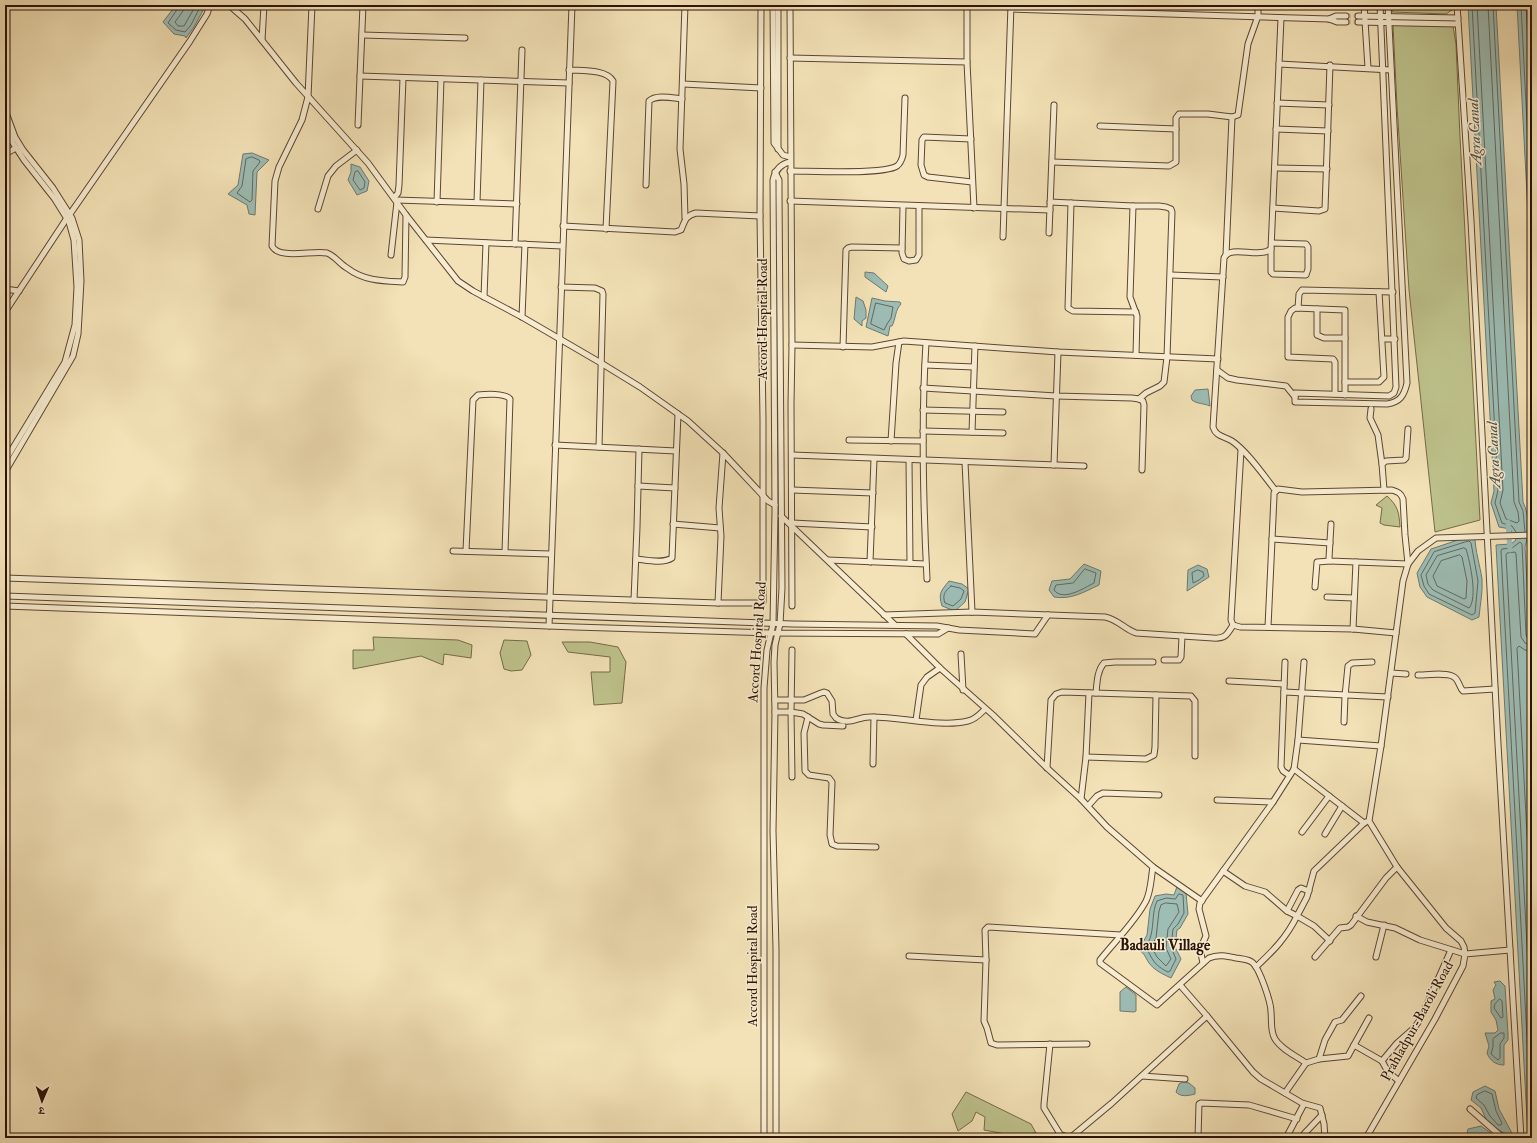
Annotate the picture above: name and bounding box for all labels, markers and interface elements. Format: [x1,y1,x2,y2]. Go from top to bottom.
water label: Agra Canal [1464,97,1486,168]
street label: Accord Hospital Road [754,258,772,381]
water label: Agra Canal [1483,420,1505,491]
street label: Accord Hospital Road [744,581,771,704]
street label: Accord Hospital Road [744,905,762,1028]
district label: Badauli Village [1120,936,1211,956]
street label: Prahladpur-Baroli Road [1377,958,1458,1084]
north arrow [22,1081,62,1121]
text: उ [37,1104,46,1117]

